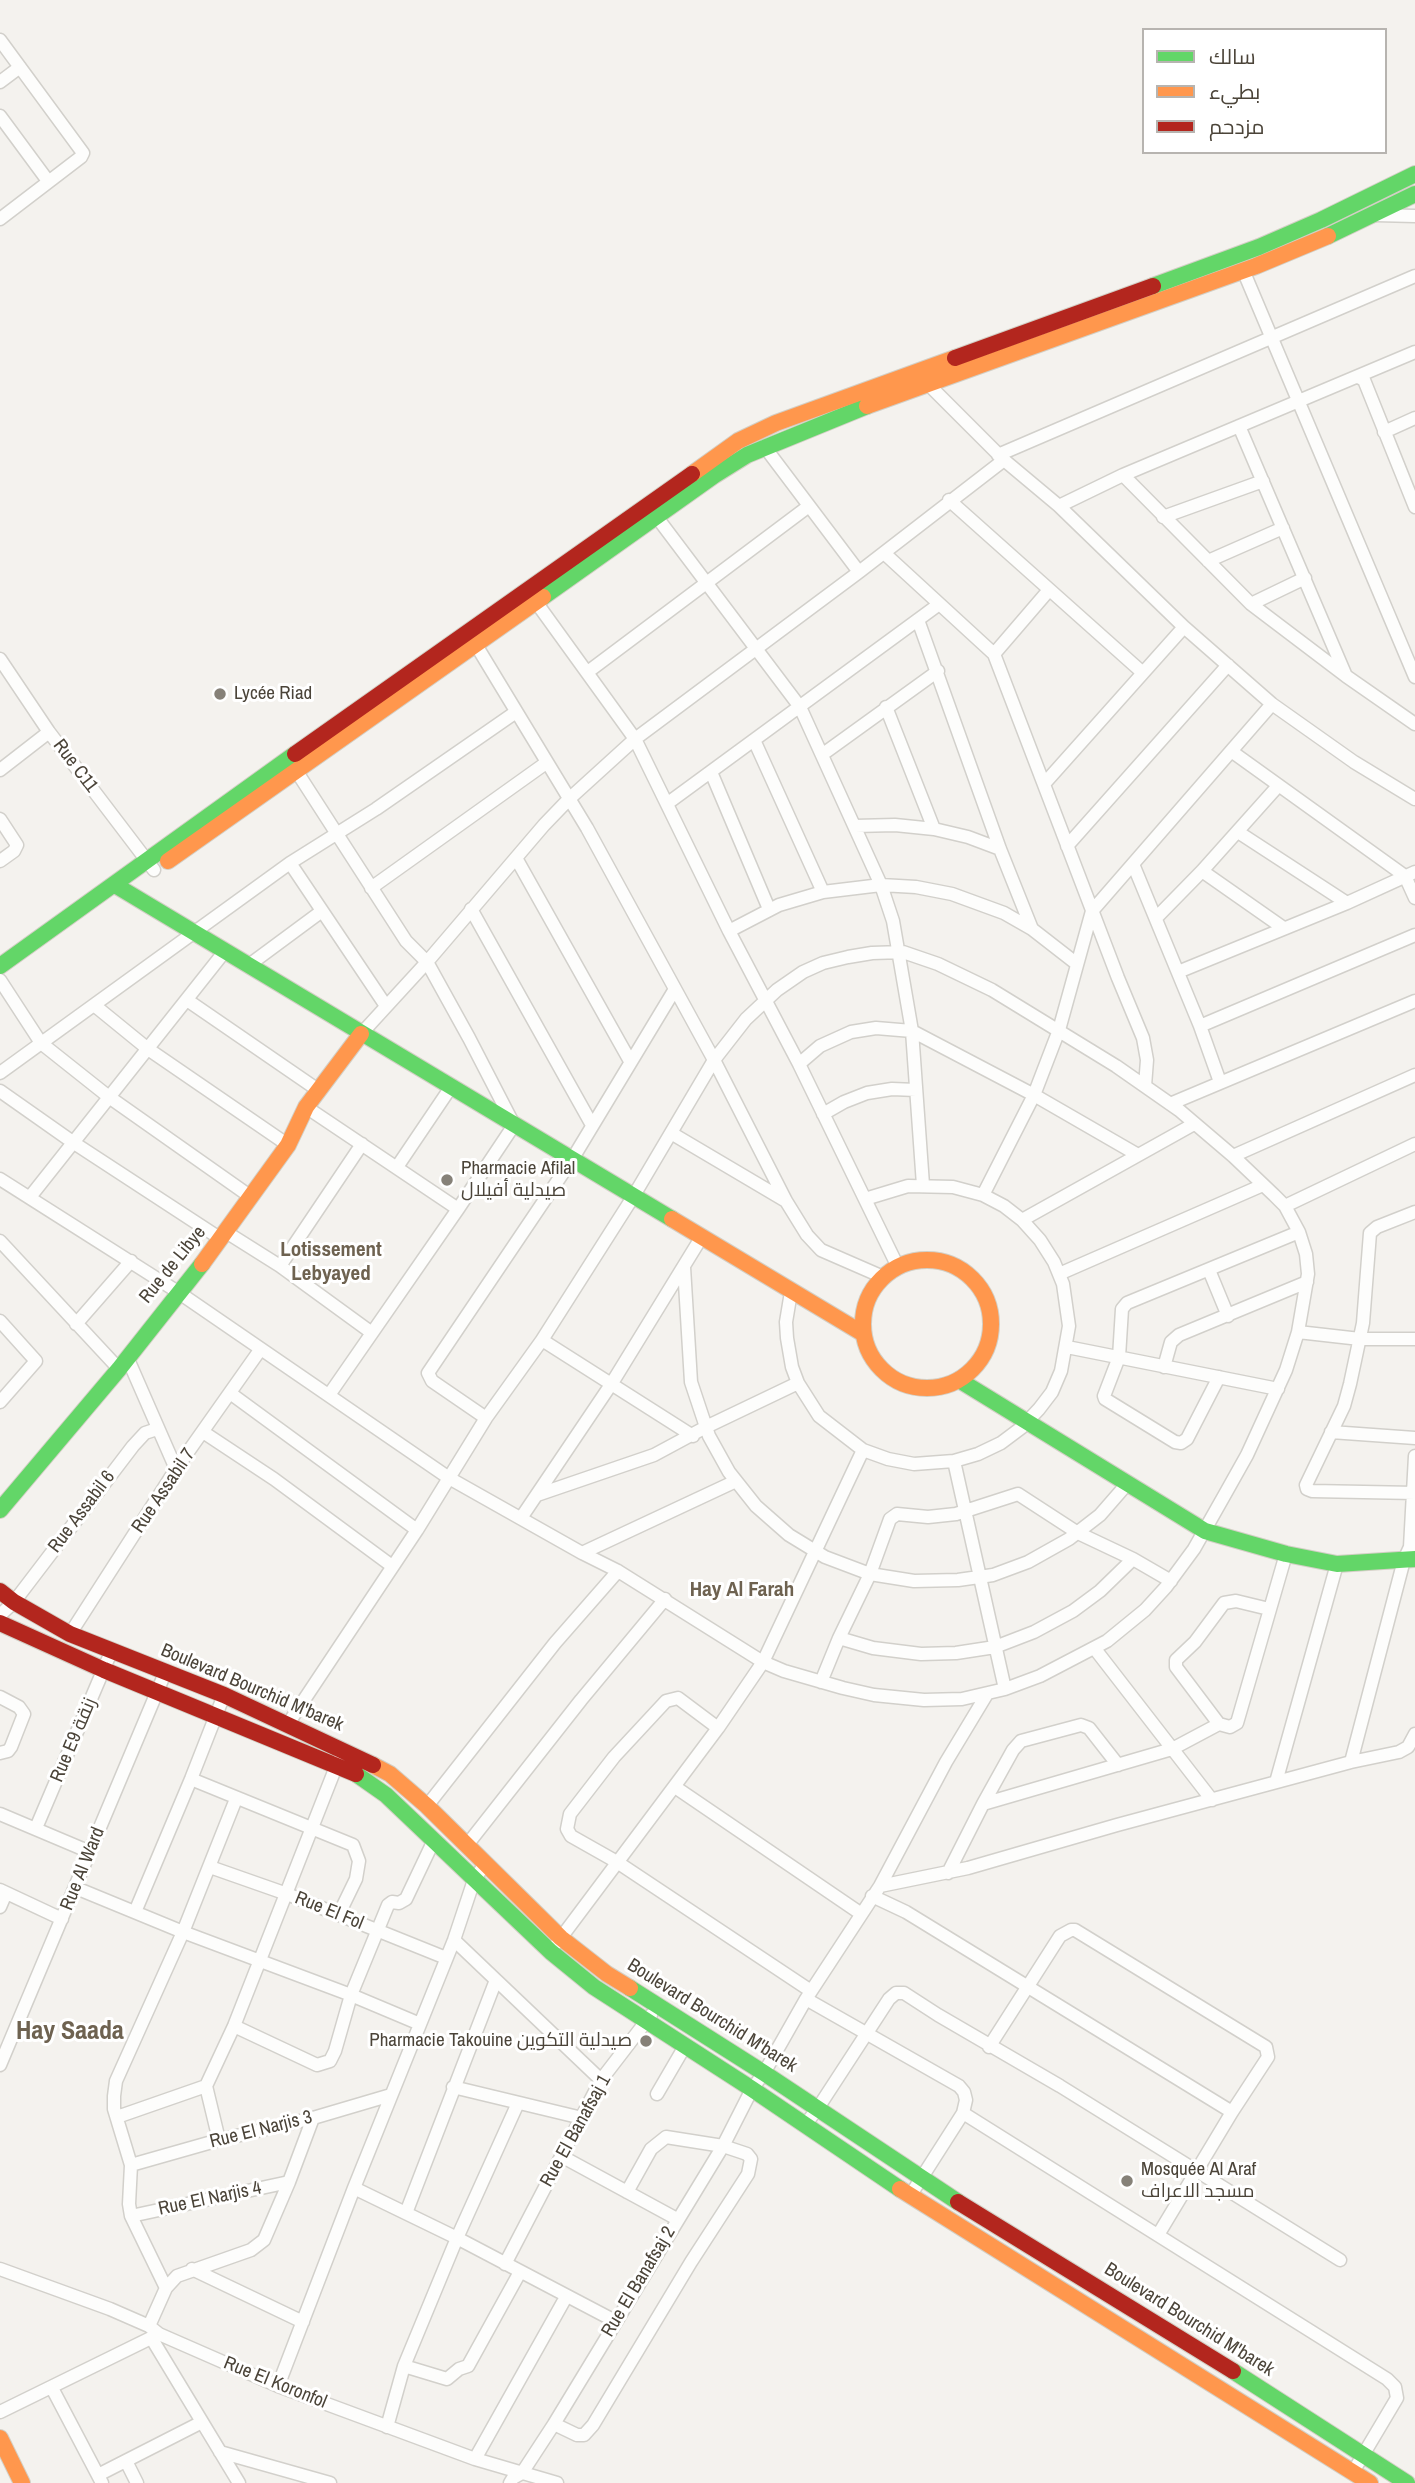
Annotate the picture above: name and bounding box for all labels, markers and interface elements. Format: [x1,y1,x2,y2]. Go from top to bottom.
legend [1142,28,1387,154]
text: سالك [1209,42,1256,71]
text: بطيء [1209,77,1260,106]
text: مزدحم [1209,112,1264,141]
place label: Lycée Riad [234,683,312,705]
marker: Lycée Riad [212,686,228,702]
street label: Rue C11 [48,735,102,797]
place label: Pharmacie Afilal صيدلية أفيلال [461,1158,575,1202]
marker: Pharmacie Afilal صيدلية أفيلال [439,1172,455,1188]
street label: Rue de Libye [135,1222,211,1308]
district label: Lotissement Lebyayed [280,1237,382,1287]
street label: Rue Assabil 7 [127,1444,201,1538]
street label: Rue Assabil 6 [44,1466,120,1558]
district label: Hay Al Farah [690,1577,794,1603]
street label: Boulevard Bourchid M'barek [157,1639,347,1737]
street label: Rue E9 زنقة [46,1694,102,1786]
street label: Rue Al Ward [56,1824,110,1914]
street label: Rue El Fol [291,1887,367,1935]
street label: Boulevard Bourchid M'barek [623,1954,801,2078]
district label: Hay Saada [16,2016,124,2048]
place label: Pharmacie Takouine صيدلية التكوين [369,2030,632,2052]
marker: Pharmacie Takouine صيدلية التكوين [638,2033,654,2049]
street label: Rue El Banafsaj 1 [536,2071,616,2191]
street label: Rue El Narjis 3 [207,2106,315,2154]
place label: Mosquée Al Araf مسجد الاعراف [1141,2159,1256,2203]
marker: Mosquée Al Araf مسجد الاعراف [1119,2173,1135,2189]
street label: Rue El Narjis 4 [156,2177,264,2221]
street label: Rue El Banafsaj 2 [597,2223,681,2341]
street label: Boulevard Bourchid M'barek [1100,2258,1278,2382]
street label: Rue El Koronfol [220,2352,330,2414]

